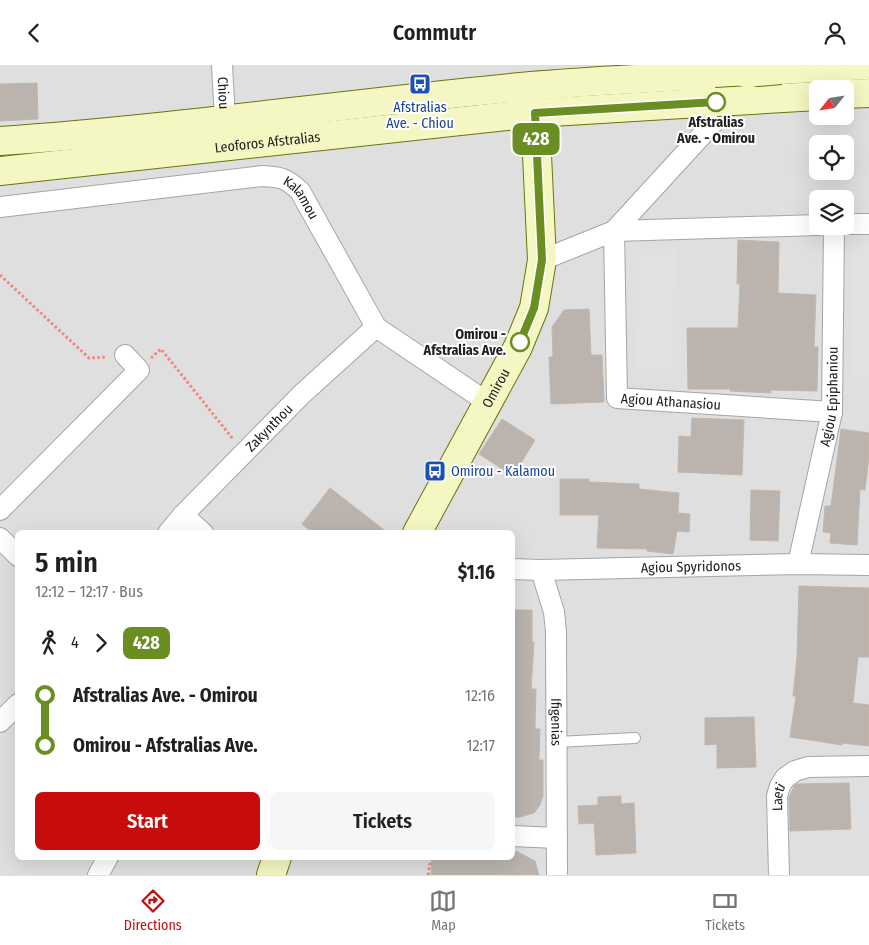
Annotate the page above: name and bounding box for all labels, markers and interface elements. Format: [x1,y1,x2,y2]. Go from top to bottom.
icon: back [20,19,48,47]
text: Commutr [393,19,476,46]
icon: person [821,19,849,47]
bus stop icon: Afstralias Ave. - Chiou [408,72,432,96]
street label: Chiou [214,76,232,110]
north arrow [809,80,854,125]
map controls [809,80,854,235]
marker: Afstralias Ave. - Omirou [706,92,726,112]
place label: Afstralias Ave. - Chiou [386,99,454,132]
place label: Afstralias Ave. - Omirou [676,114,755,147]
line badge: 428 [507,123,565,155]
street label: Leoforos Afstralias [214,128,321,157]
text: 428 [523,128,549,150]
button: locate [809,135,854,180]
street label: Kalamou [280,173,322,222]
button: layers [809,190,854,235]
place label: Omirou - Afstralias Ave. [423,326,506,359]
marker: Omirou - Afstralias Ave. [510,332,530,352]
street label: Agiou Epiphaniou [817,347,842,448]
street label: Omirou [479,366,514,411]
street label: Agiou Athanasiou [620,390,721,414]
street label: Zakynthou [242,401,296,455]
bus stop icon: Omirou - Kalamou [423,459,447,483]
place label: Omirou - Kalamou [451,463,555,480]
text: 5 min [35,546,98,579]
street label: Agiou Spyridonos [641,557,741,577]
text: $1.16 [458,561,495,584]
text: 12:12 – 12:17 · Bus [35,582,143,601]
icon: walk [35,629,63,657]
icon: forward [87,629,115,657]
text: 428 [133,632,160,654]
text: 4 [71,633,79,652]
text: Afstralias Ave. - Omirou [73,684,258,707]
text: 12:16 [465,686,495,705]
street label: Ifigenias [547,698,564,746]
text: Omirou - Afstralias Ave. [73,734,258,757]
text: 12:17 [466,736,495,755]
street label: Laeti [769,780,789,811]
button: Start [35,792,260,850]
button: Tickets [270,792,495,850]
tab: Directions [124,887,182,934]
tab: Map [429,887,457,934]
tab: Tickets [705,887,745,934]

